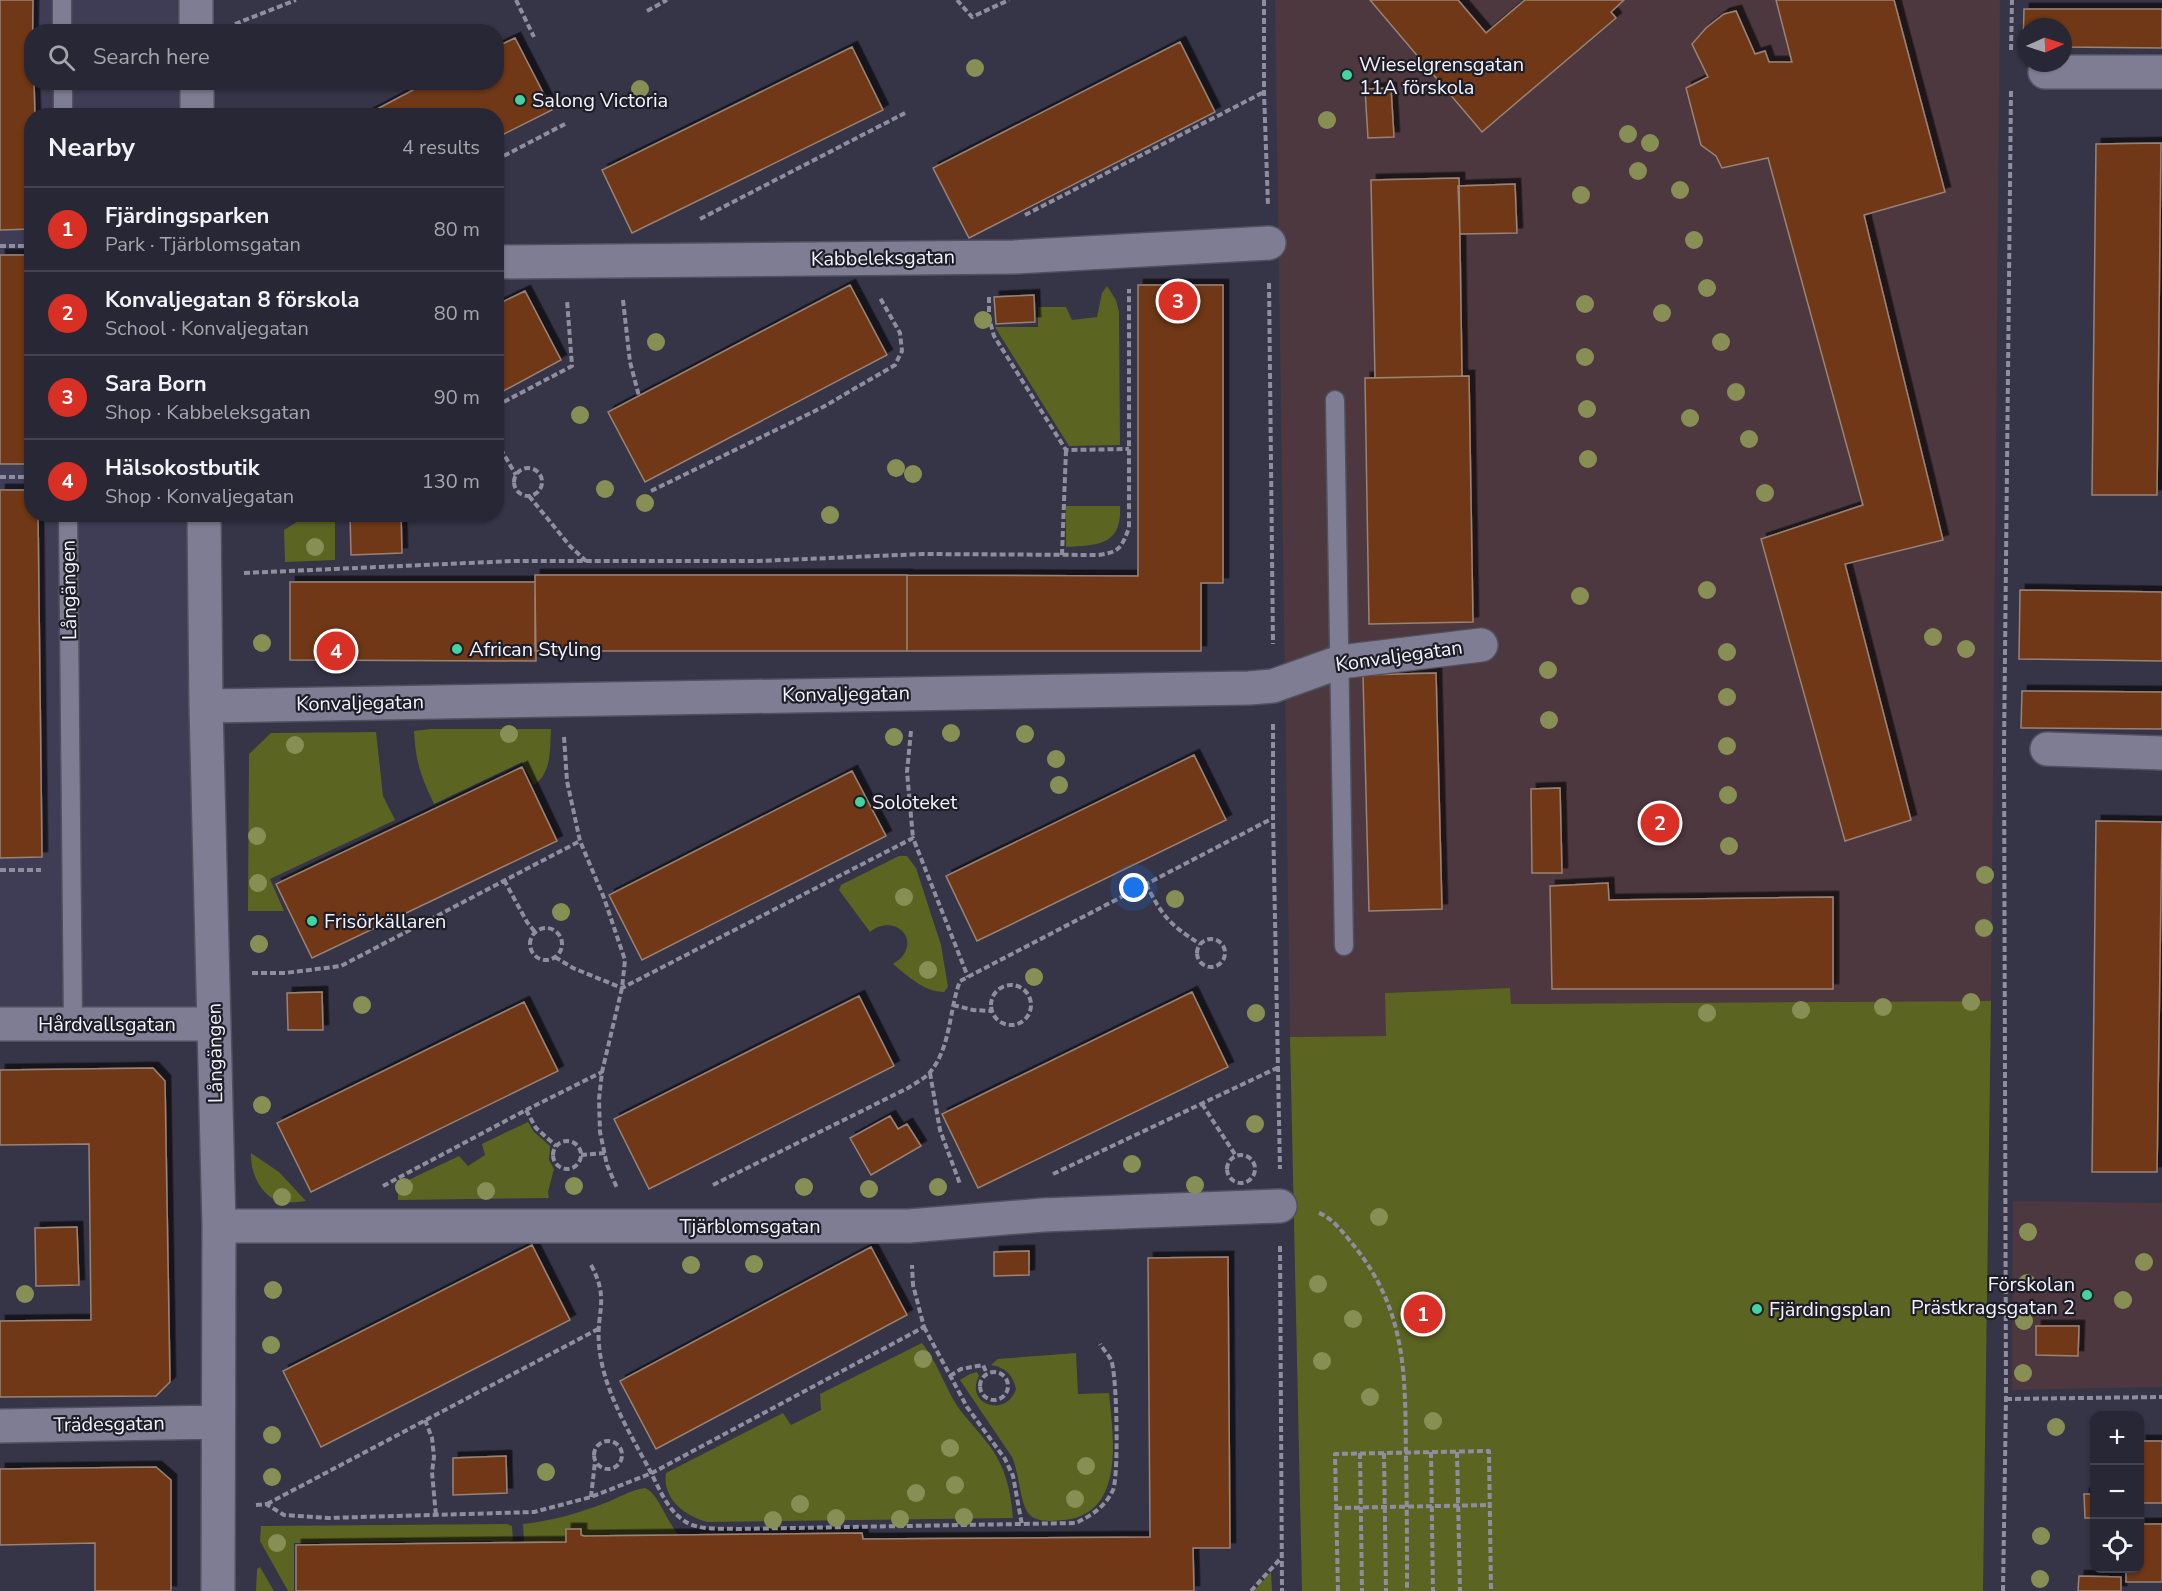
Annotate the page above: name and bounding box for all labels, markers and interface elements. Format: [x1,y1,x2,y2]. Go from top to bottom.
north arrow [2018,18,2072,72]
search box [24,24,504,90]
icon: search [45,41,78,74]
text: Search here [93,42,210,72]
place label: Wieselgrensgatan 11A förskola [1359,51,1524,101]
marker: Wieselgrensgatan 11A förskola [1340,68,1354,82]
place label: Salong Victoria [532,87,668,114]
marker: Salong Victoria [513,93,527,107]
text: Nearby [48,130,135,165]
text: 4 results [402,134,480,161]
text: Fjärdingsparken [105,201,269,231]
text: 1 [62,216,74,243]
text: 80 m [434,216,480,243]
text: Park · Tjärblomsgatan [105,231,301,258]
street label: Kabbeleksgatan [811,243,955,273]
pin: 3 [1158,278,1198,324]
text: Konvaljegatan 8 förskola [105,285,360,315]
text: 2 [62,300,74,327]
text: 80 m [434,300,480,327]
text: School · Konvaljegatan [105,315,309,342]
text: Sara Born [105,369,207,399]
text: 3 [62,384,74,411]
text: 90 m [434,384,480,411]
text: Shop · Kabbeleksgatan [105,399,311,426]
text: Hälsokostbutik [105,453,259,483]
text: 4 [62,468,74,495]
text: 130 m [422,468,480,495]
text: Shop · Konvaljegatan [105,483,294,510]
street label: Långängen [55,540,83,640]
pin: 4 [316,628,356,674]
street label: Konvaljegatan [1334,634,1464,678]
place label: African Styling [469,636,601,663]
marker: African Styling [450,642,464,656]
street label: Konvaljegatan [782,679,910,709]
street label: Konvaljegatan [296,688,424,718]
place label: Soloteket [872,789,958,816]
marker: Soloteket [853,795,867,809]
pin: 2 [1640,800,1680,846]
your location [1119,873,1148,902]
place label: Frisörkällaren [324,908,446,935]
marker: Frisörkällaren [305,914,319,928]
street label: Långängen [201,1003,229,1103]
street label: Hårdvallsgatan [38,1011,176,1038]
street label: Tjärblomsgatan [679,1213,821,1240]
place label: Förskolan Prästkragsgatan 2 [1911,1271,2075,1321]
marker: Förskolan Prästkragsgatan 2 [2080,1288,2094,1302]
pin: 1 [1404,1292,1442,1336]
place label: Fjärdingsplan [1769,1296,1891,1323]
marker: Fjärdingsplan [1750,1302,1764,1316]
street label: Trädesgatan [53,1410,165,1438]
map controls [2090,1411,2144,1573]
button: + [2090,1411,2144,1465]
button: − [2090,1465,2144,1519]
button: locate [2090,1519,2144,1573]

